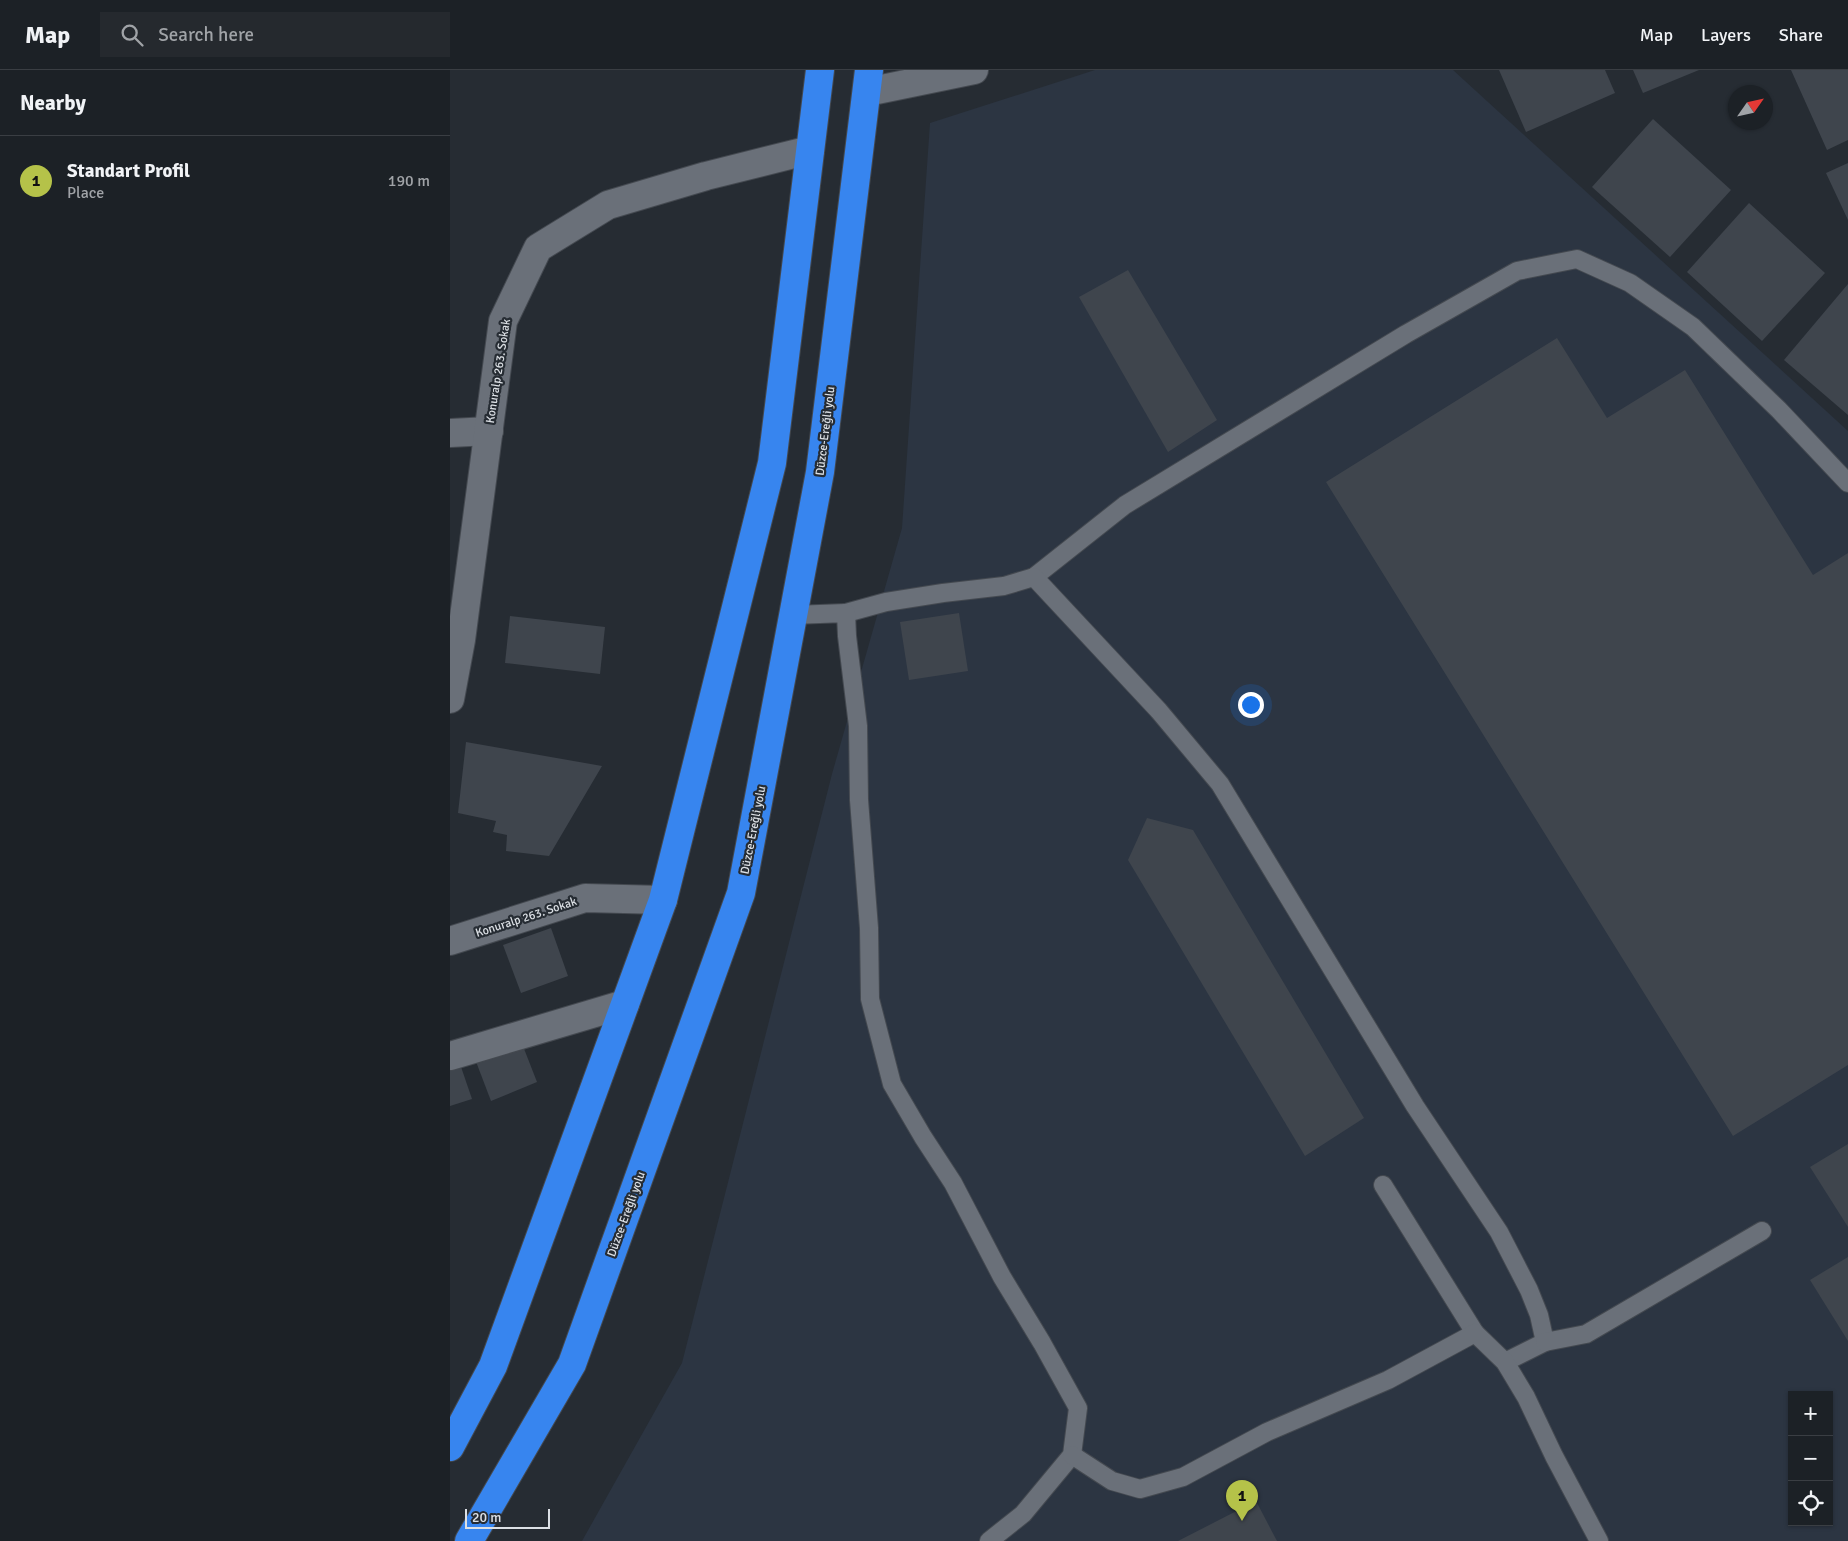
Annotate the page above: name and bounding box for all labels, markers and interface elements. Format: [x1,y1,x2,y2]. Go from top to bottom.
search box [100,12,450,57]
text: Map [25,20,70,50]
icon: search [118,21,146,49]
text: Search here [158,23,254,47]
text: Map [1640,24,1673,46]
text: Layers [1701,24,1751,46]
text: Share [1779,24,1823,46]
north arrow [1728,85,1773,130]
text: Nearby [20,90,86,116]
text: Standart Profil [67,159,190,183]
text: 1 [32,171,40,191]
text: 190 m [388,171,430,191]
text: Place [67,183,104,203]
street label: Konuralp 263. Sokak [483,318,514,424]
street label: Düzce-Ereğli yolu [813,386,838,476]
your location [1238,692,1264,718]
street label: Düzce-Ereğli yolu [738,785,769,876]
street label: Konuralp 263. Sokak [474,894,579,941]
street label: Düzce-Ereğli yolu [604,1169,649,1259]
map controls [1788,1391,1833,1526]
button: + [1788,1391,1833,1436]
button: − [1788,1436,1833,1481]
pin: 1 [1226,1480,1258,1521]
button: locate [1788,1481,1833,1526]
scale bar [465,1506,550,1529]
text: 20 m [472,1509,501,1526]

